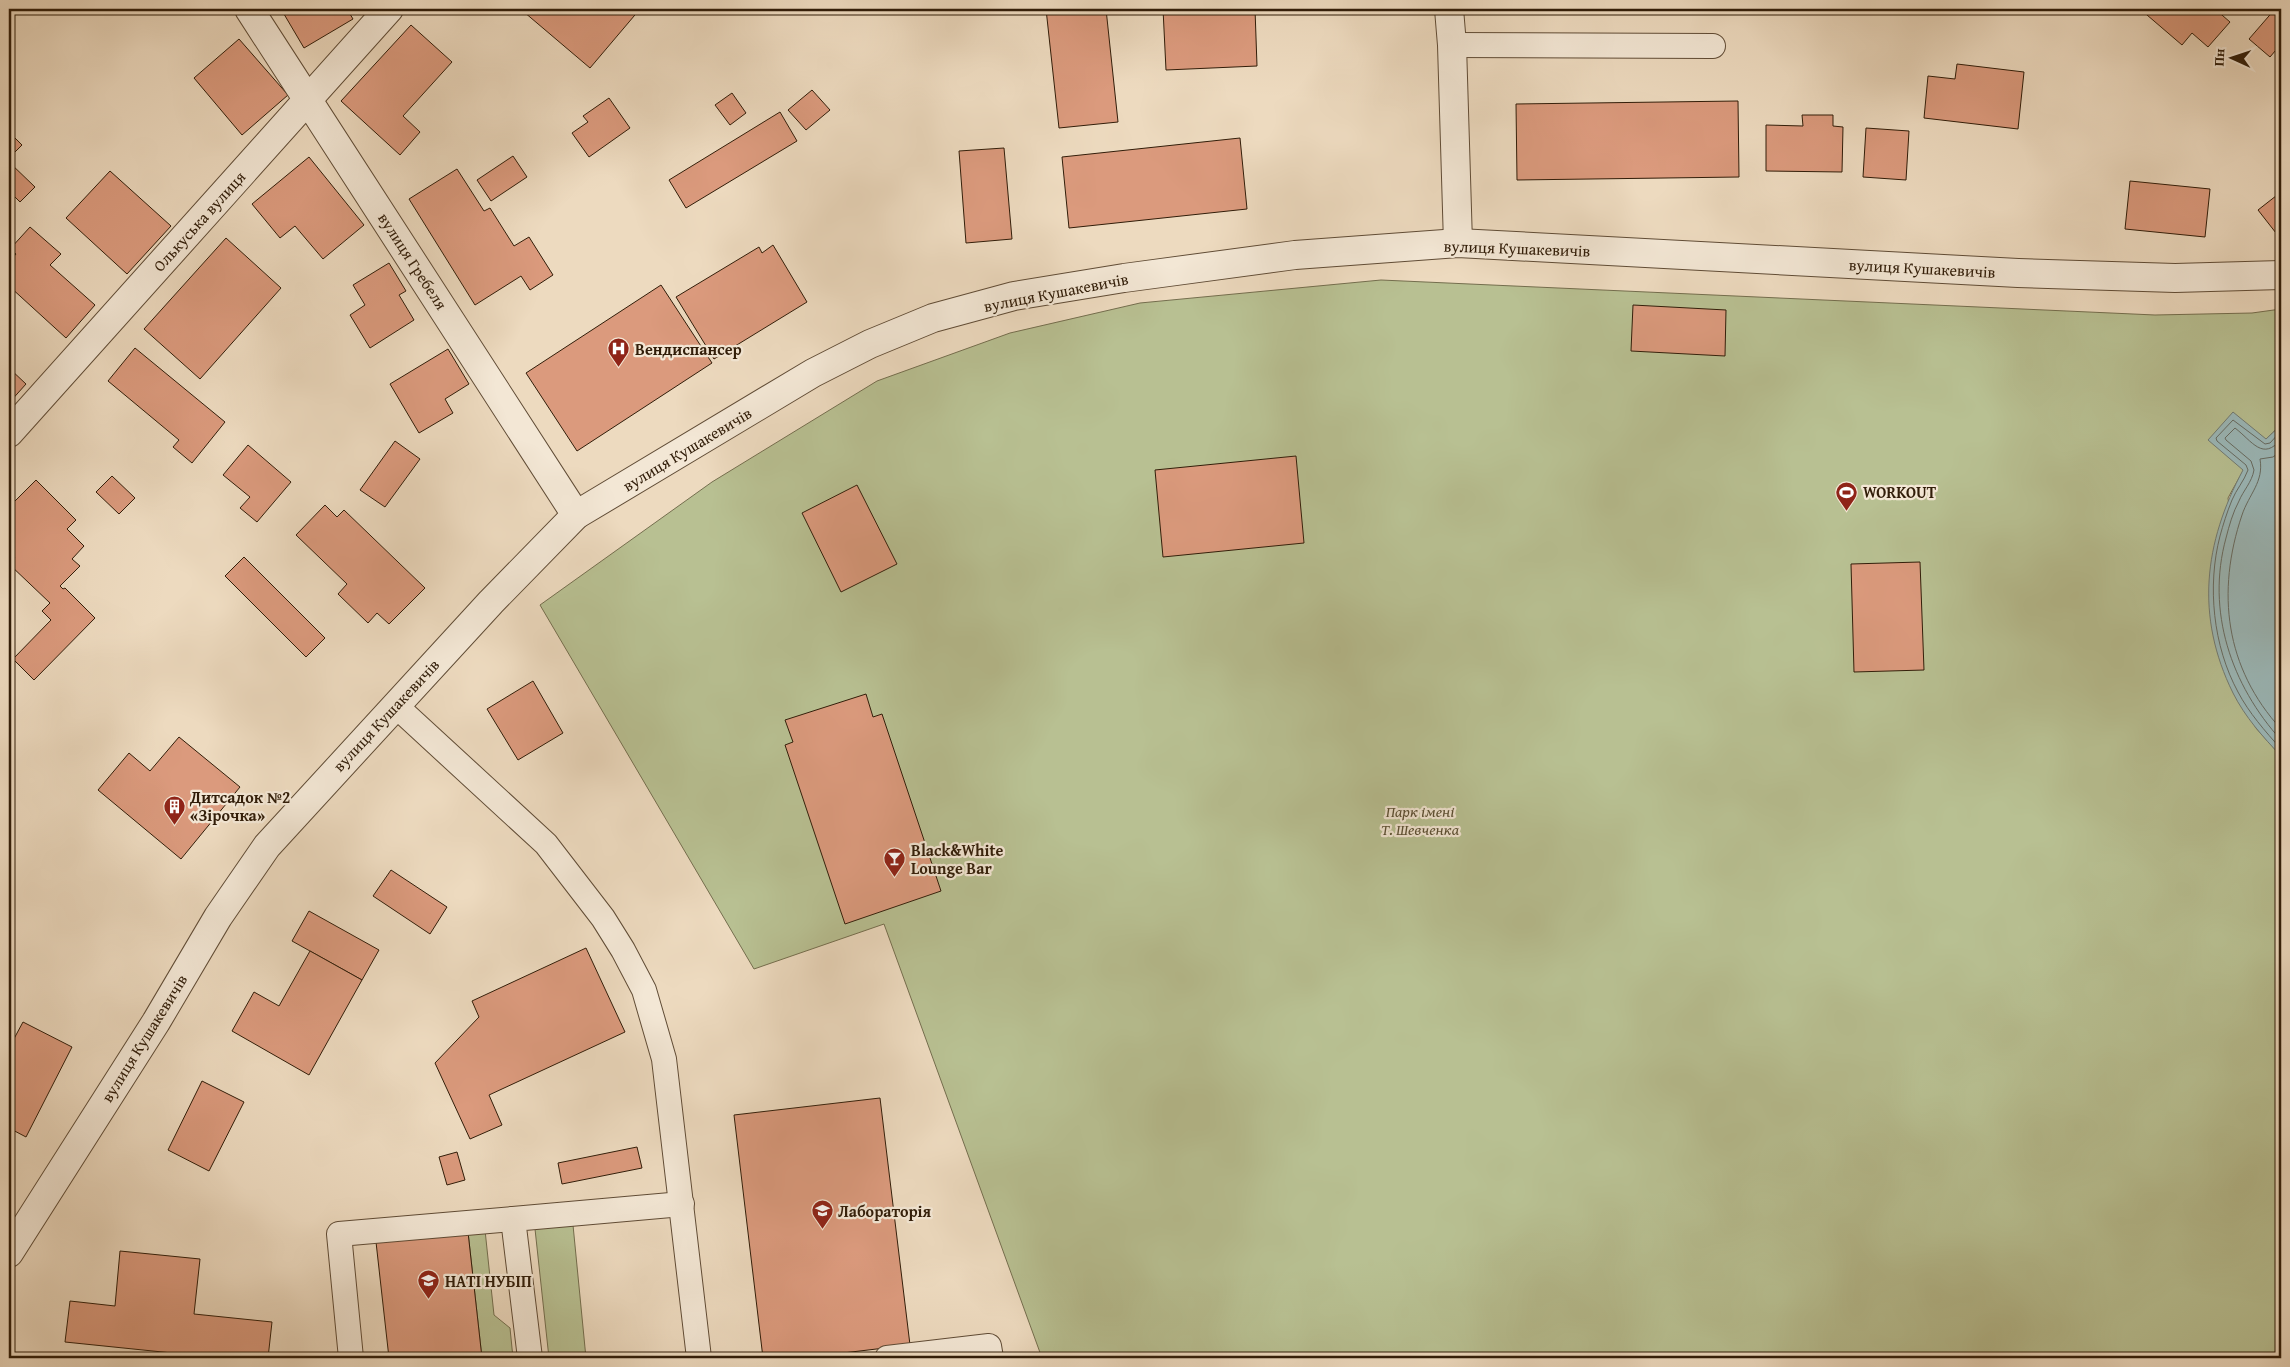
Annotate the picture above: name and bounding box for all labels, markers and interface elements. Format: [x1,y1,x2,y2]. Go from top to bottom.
north arrow [2208,32,2258,82]
text: Пн [2209,47,2229,67]
street label: Олькуська вулиця [147,165,251,277]
street label: вулиця Гребеля [373,208,453,314]
street label: вулиця Кушакевичів [1443,233,1591,263]
street label: вулиця Кушакевичів [1848,252,1996,284]
street label: вулиця Кушакевичів [982,266,1131,318]
hospital icon: Вендиспансер [607,337,631,368]
place label: Вендиспансер [635,337,742,361]
street label: вулиця Кушакевичів [618,401,756,497]
sports icon: WORKOUT [1835,480,1859,511]
place label: WORKOUT [1863,480,1937,504]
street label: вулиця Кушакевичів [327,653,445,777]
place label: Дитсадок №2 «Зірочка» [189,785,290,827]
building icon: Дитсадок №2 «Зірочка» [162,794,186,825]
park label: Парк імені Т. Шевченка [1381,799,1460,841]
place label: Black&White Lounge Bar [911,838,1004,880]
bar icon: Black&White Lounge Bar [883,847,907,878]
street label: вулиця Кушакевичів [95,969,193,1107]
school or university icon: Лабораторія [810,1199,834,1230]
place label: Лабораторія [838,1199,932,1223]
school or university icon: НАТІ НУБІП [417,1269,441,1300]
place label: НАТІ НУБІП [445,1269,532,1293]

